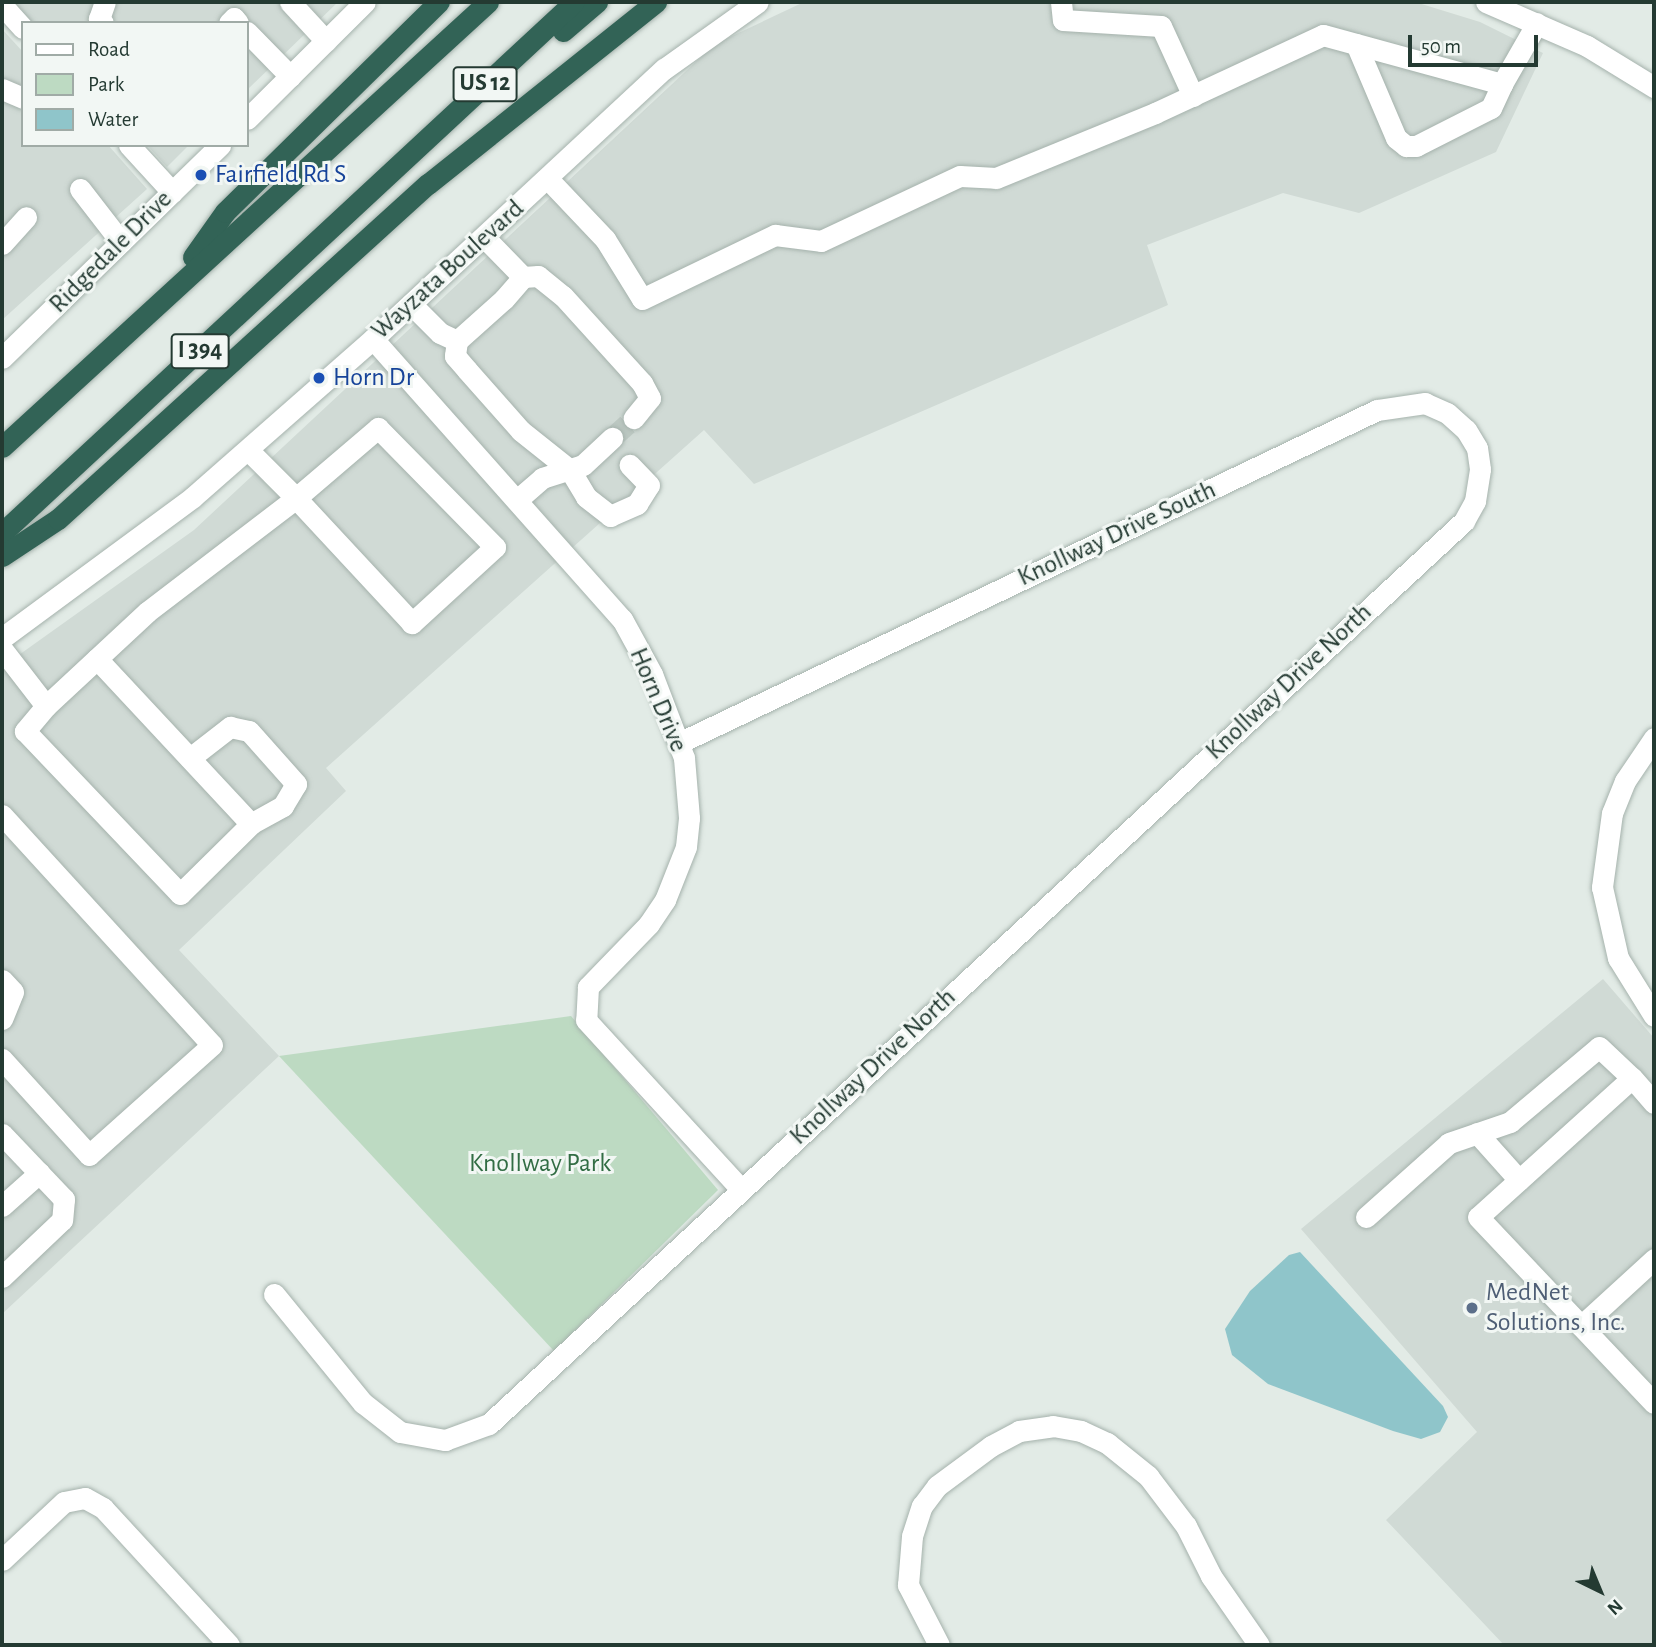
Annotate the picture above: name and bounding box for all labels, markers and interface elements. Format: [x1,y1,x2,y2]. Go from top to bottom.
legend [21,21,248,147]
scale bar [1411,21,1540,65]
text: 50 m [1421,36,1461,57]
text: Road [88,39,130,60]
road number: US 12 [452,64,518,104]
text: Park [88,74,124,95]
text: Water [88,109,138,130]
place label: Fairfield Rd S [215,159,346,191]
marker: Fairfield Rd S [193,167,209,183]
street label: Ridgedale Drive [43,184,179,320]
street label: Wayzata Boulevard [365,193,531,347]
road number: I 394 [170,330,230,372]
place label: Horn Dr [333,362,414,394]
marker: Horn Dr [311,370,327,386]
street label: Knollway Drive South [1013,474,1221,594]
street label: Knollway Drive North [1200,597,1378,767]
street label: Horn Drive [622,643,694,757]
street label: Knollway Drive North [784,982,962,1152]
park label: Knollway Park [469,1148,611,1180]
place label: MedNet Solutions, Inc. [1486,1277,1625,1338]
marker: MedNet Solutions, Inc. [1464,1300,1480,1316]
north arrow [1565,1556,1635,1626]
text: N [1603,1595,1626,1618]

